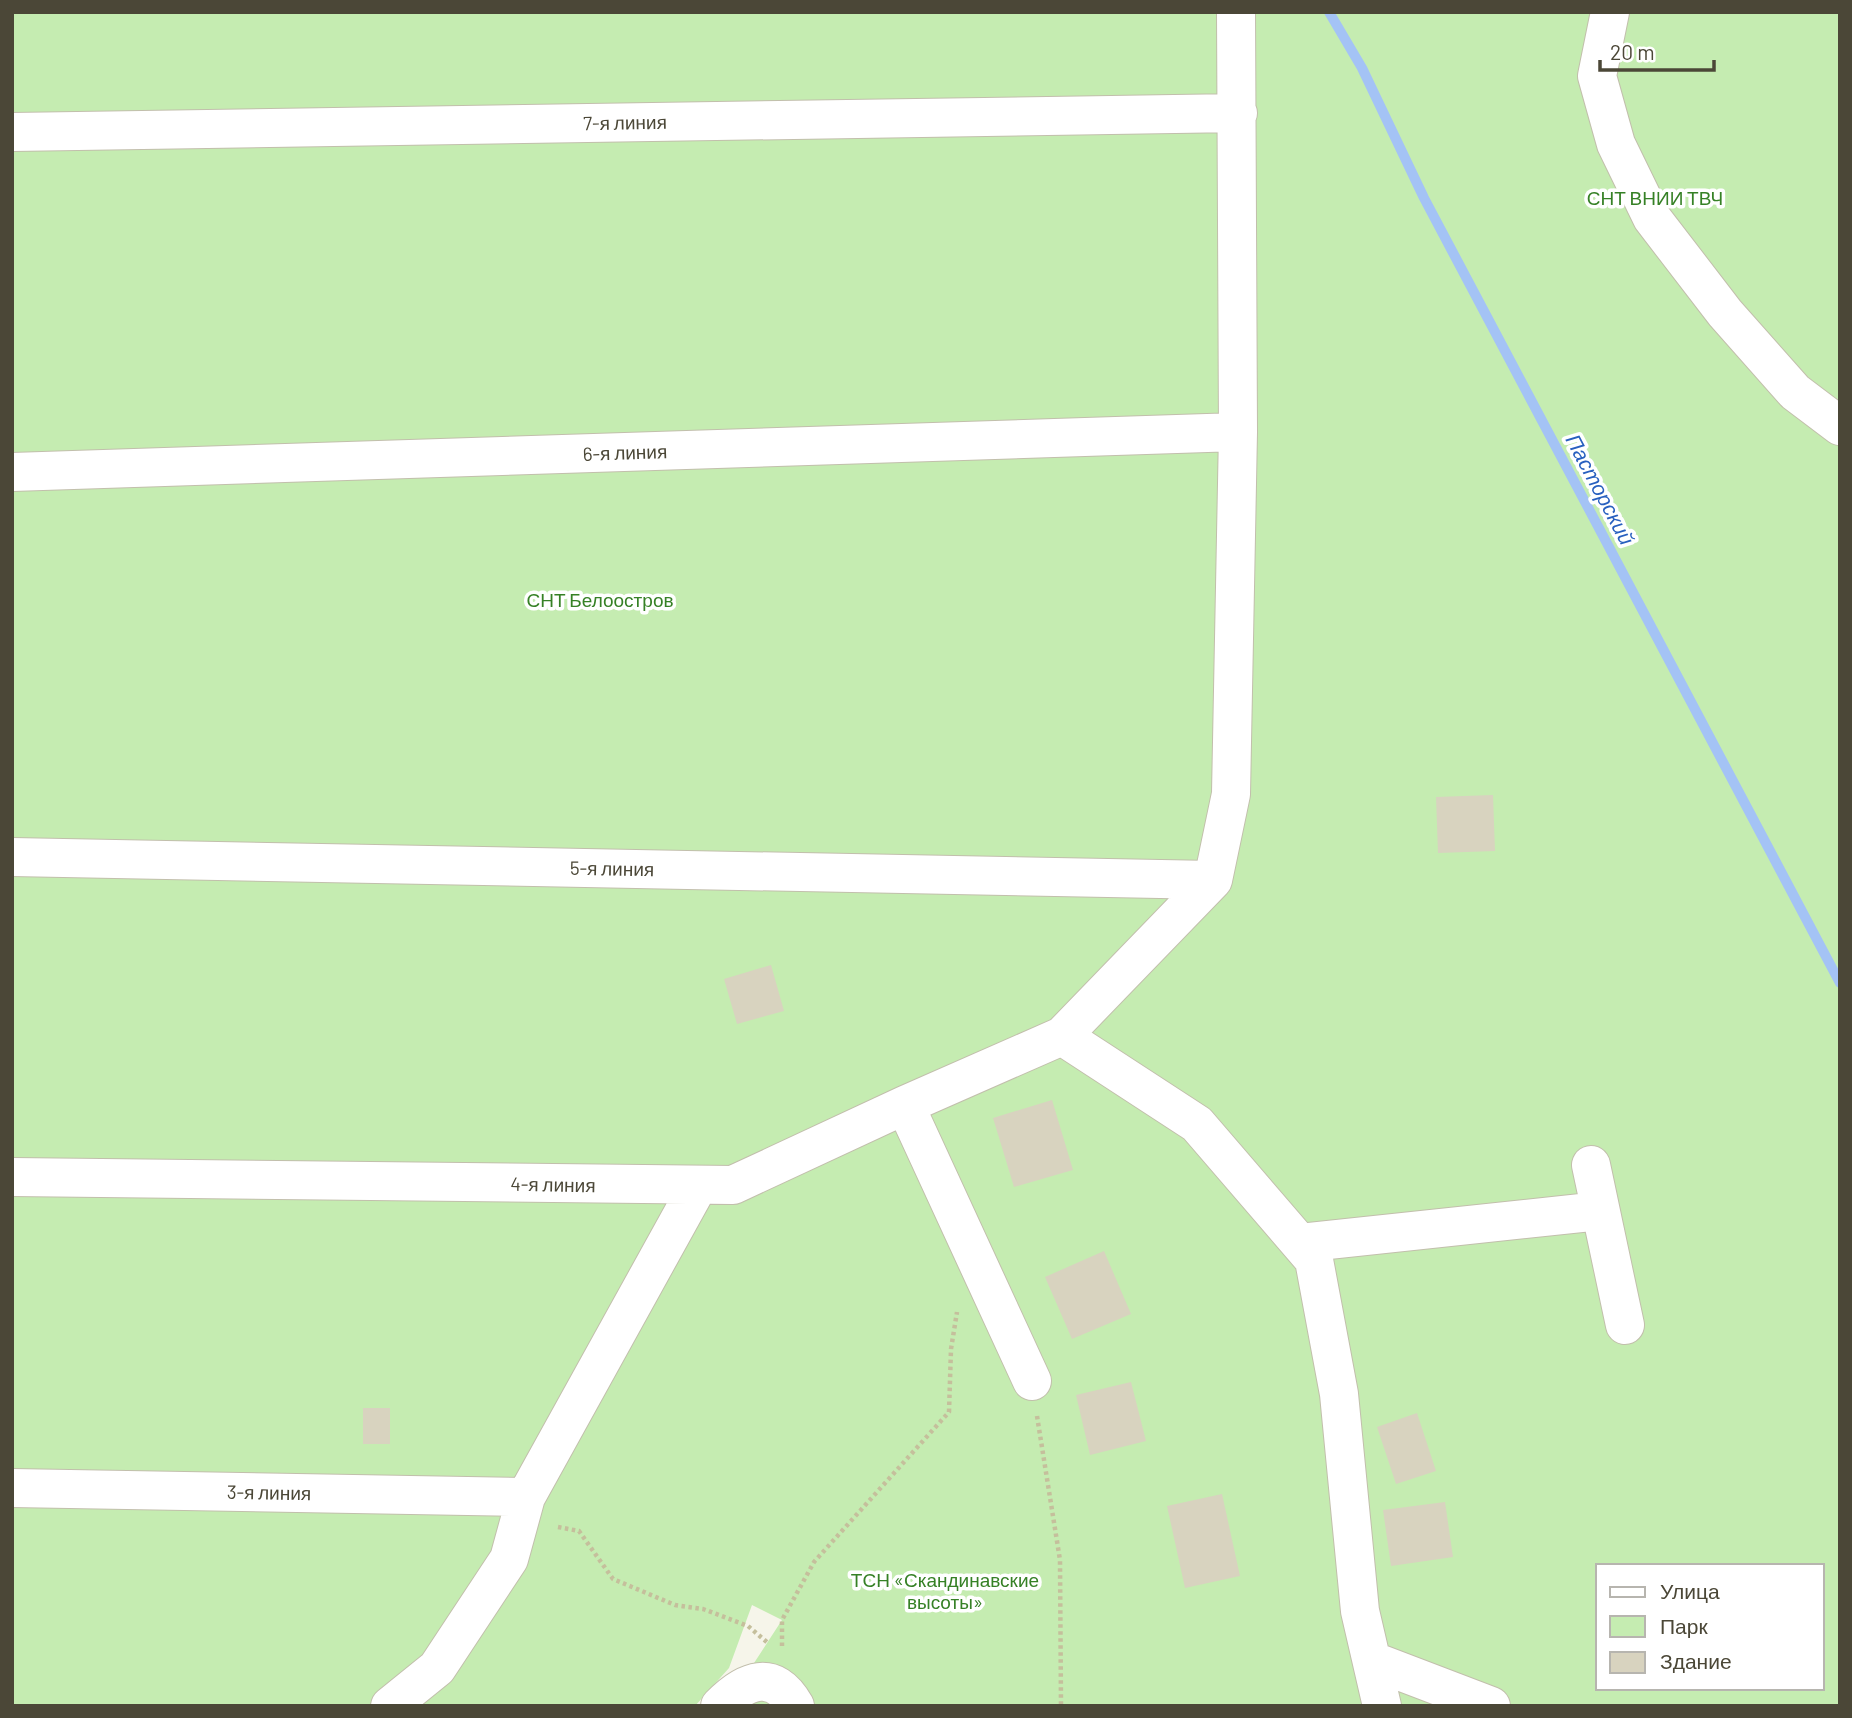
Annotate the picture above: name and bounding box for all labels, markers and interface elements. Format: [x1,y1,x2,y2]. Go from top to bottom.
scale bar [1600,28,1714,72]
text: 20 m [1610,39,1655,64]
street label: 7-я линия [583,110,667,134]
park label: СНТ ВНИИ ТВЧ [1587,186,1723,209]
water label: Пасторский [1561,429,1641,549]
street label: 6-я линия [582,439,668,465]
park label: СНТ Белоостров [526,588,674,611]
street label: 5-я линия [570,856,654,880]
street label: 4-я линия [510,1172,596,1196]
street label: 3-я линия [227,1480,311,1504]
legend [1596,1564,1824,1690]
park label: ТСН «Скандинавские высоты» [851,1568,1039,1613]
text: Улица [1660,1578,1720,1603]
text: Парк [1660,1613,1708,1638]
text: Здание [1660,1648,1732,1673]

